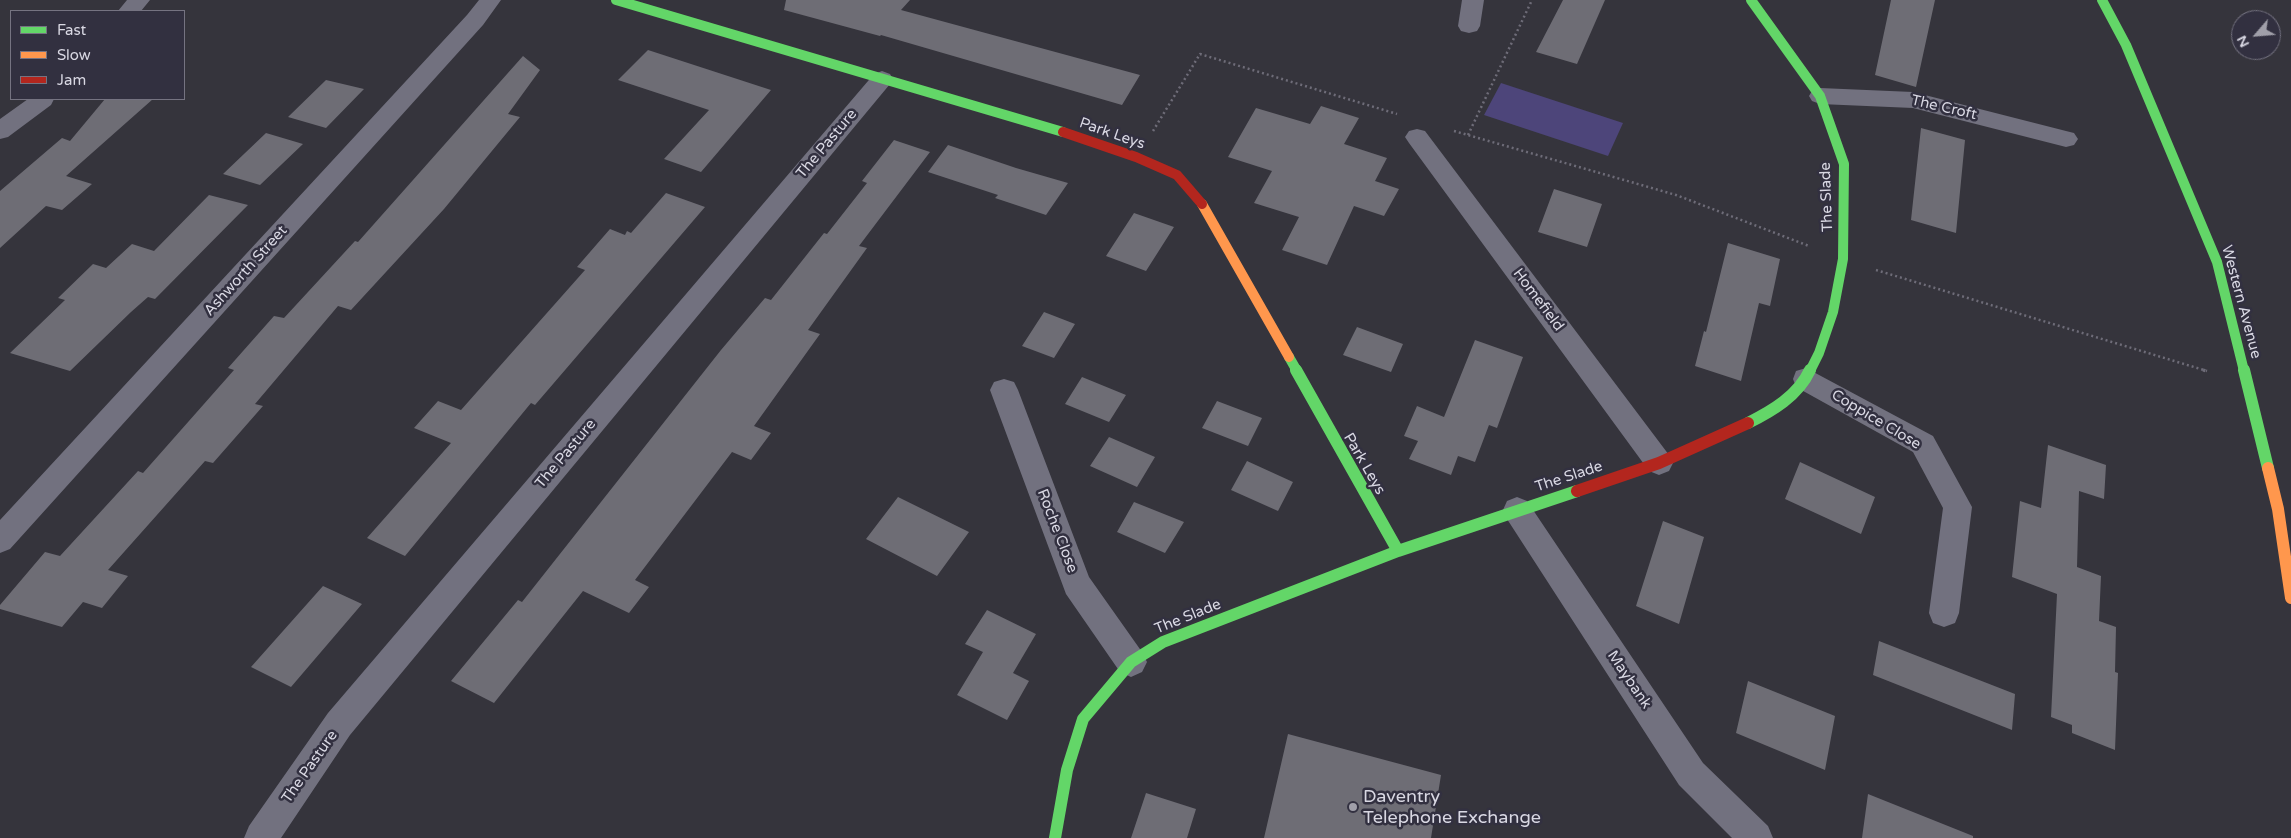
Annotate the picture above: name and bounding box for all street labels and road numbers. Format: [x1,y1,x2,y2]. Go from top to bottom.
street label: The Croft [1909,92,1979,124]
street label: The Pasture [793,106,861,182]
street label: Park Leys [1077,114,1147,154]
street label: The Slade [1817,162,1837,232]
street label: Ashworth Street [201,222,291,320]
street label: Western Avenue [2217,243,2265,361]
street label: Homefield [1509,265,1567,335]
street label: Coppice Close [1828,386,1924,454]
street label: The Pasture [532,416,600,492]
street label: Park Leys [1339,430,1389,498]
street label: The Slade [1533,458,1605,496]
street label: Roche Close [1033,487,1081,575]
street label: The Slade [1152,596,1224,638]
street label: Maybank [1603,648,1655,712]
street label: The Pasture [278,727,342,807]

